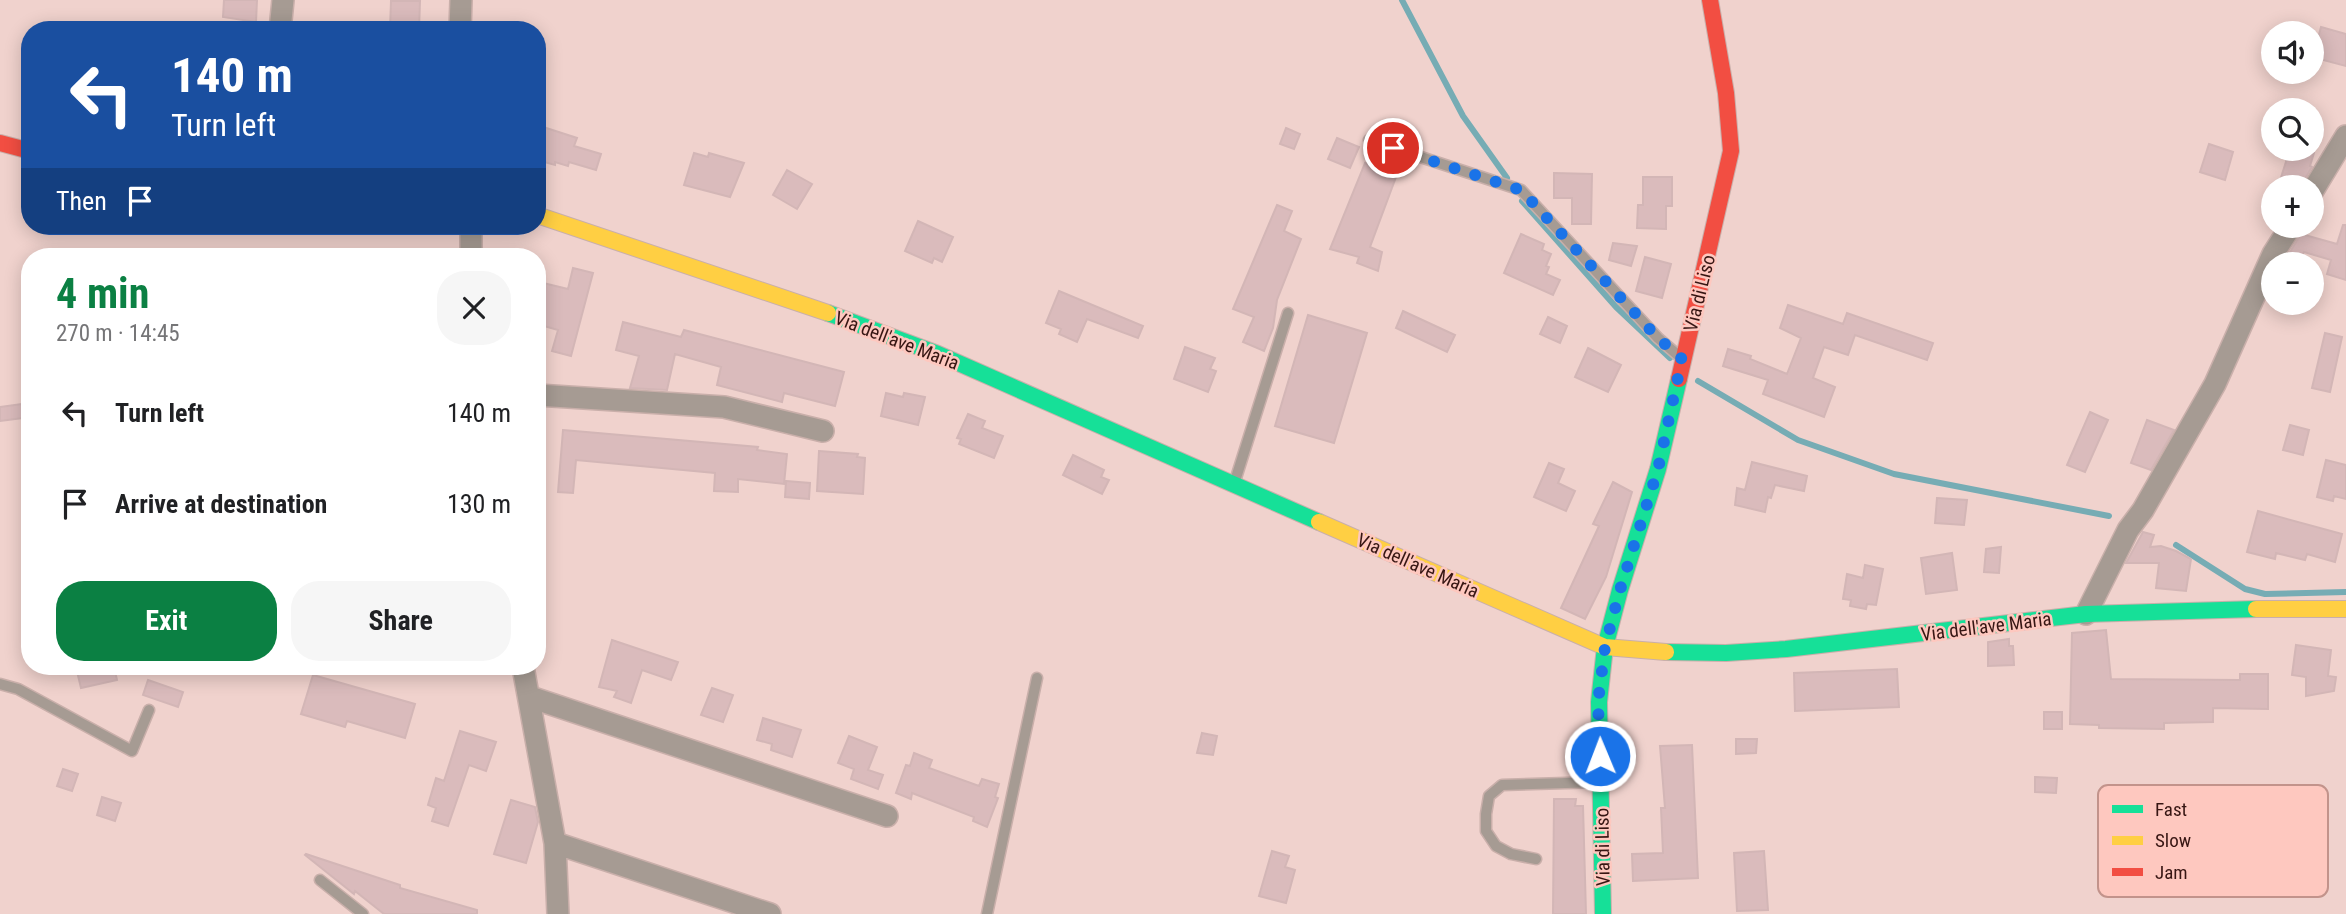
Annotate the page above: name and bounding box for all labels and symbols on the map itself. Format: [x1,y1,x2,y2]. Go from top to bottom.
pin [1363,118,1423,178]
street label: Via di Liso [1679,252,1720,334]
street label: Via dell'ave Maria [831,306,962,375]
street label: Via dell'ave Maria [1353,528,1482,603]
street label: Via dell'ave Maria [1919,607,2053,646]
position arrow [1563,719,1637,793]
legend [2098,785,2328,897]
text: Fast [2155,798,2187,821]
street label: Via di Liso [1590,808,1615,886]
text: Slow [2155,829,2191,852]
text: Jam [2155,861,2188,884]

